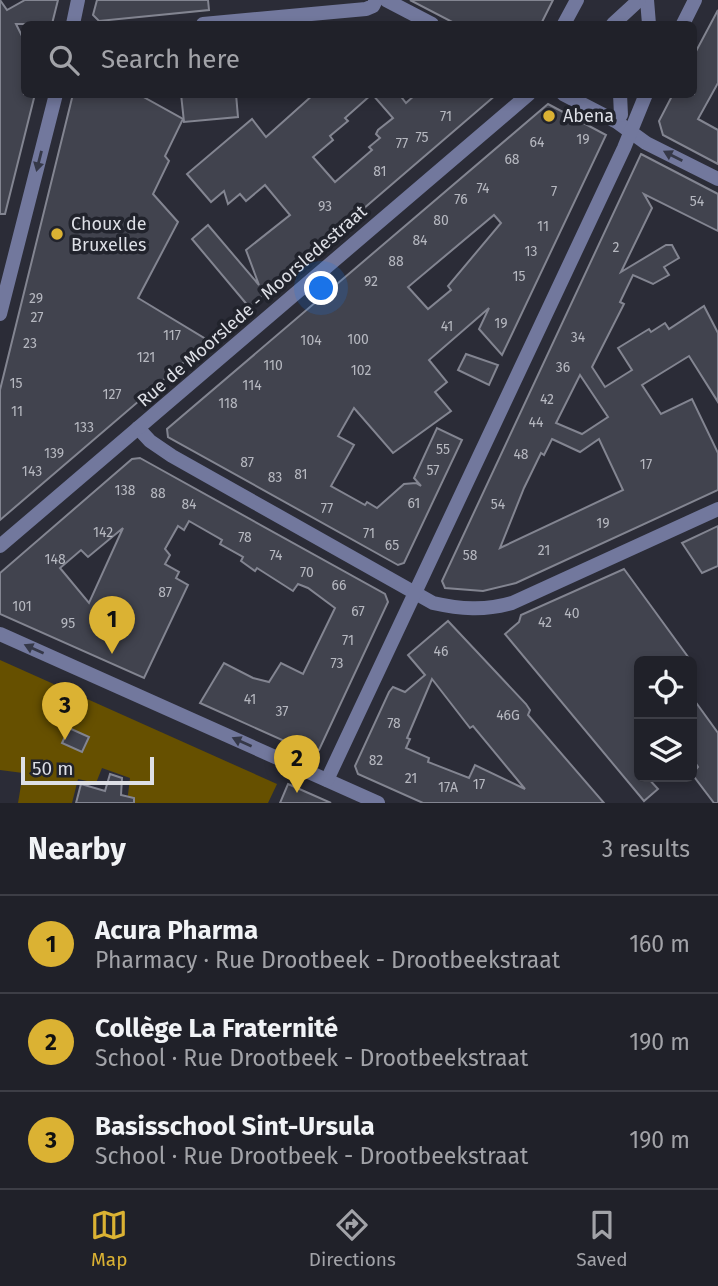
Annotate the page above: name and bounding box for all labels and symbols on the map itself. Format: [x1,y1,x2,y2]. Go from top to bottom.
place label: Abena [563,105,614,127]
house number: 71 [440,108,452,125]
marker: Abena [541,108,557,124]
house number: 75 [415,129,429,146]
house number: 19 [576,131,590,148]
house number: 64 [530,134,545,151]
house number: 77 [396,135,408,152]
one-way arrow [33,150,44,172]
house number: 68 [504,151,520,168]
one-way arrow [663,151,683,162]
house number: 81 [373,163,387,180]
house number: 74 [476,180,490,197]
house number: 7 [551,183,557,200]
house number: 76 [454,191,468,208]
house number: 54 [690,193,705,210]
house number: 93 [318,198,332,215]
street label: Rue de Moorslede - Moorsledestraat [133,200,372,412]
house number: 80 [433,212,449,229]
place label: Choux de Bruxelles [71,213,147,256]
house number: 11 [537,218,549,235]
marker: Choux de Bruxelles [49,226,65,242]
house number: 84 [412,232,428,249]
house number: 2 [613,239,620,256]
house number: 13 [524,243,538,260]
house number: 88 [388,253,404,270]
house number: 15 [512,268,526,285]
your location [304,271,338,305]
house number: 92 [364,273,378,290]
house number: 29 [29,290,43,307]
house number: 27 [30,309,44,326]
house number: 19 [494,315,508,332]
house number: 41 [441,318,453,335]
house number: 117 [163,327,181,344]
house number: 34 [571,329,586,346]
house number: 100 [347,331,369,348]
house number: 104 [300,332,322,349]
house number: 23 [23,335,37,352]
house number: 121 [137,349,155,366]
house number: 110 [263,357,283,374]
house number: 36 [556,359,570,376]
house number: 102 [351,362,371,379]
house number: 15 [9,375,23,392]
house number: 114 [242,377,262,394]
house number: 127 [102,386,122,403]
house number: 42 [540,391,554,408]
house number: 118 [218,395,238,412]
house number: 11 [11,403,23,420]
house number: 44 [529,414,544,431]
house number: 133 [74,419,94,436]
house number: 55 [436,441,450,458]
house number: 139 [44,445,64,462]
house number: 48 [513,446,529,463]
house number: 87 [240,454,254,471]
house number: 17 [640,456,652,473]
house number: 57 [427,462,439,479]
house number: 143 [22,463,42,480]
house number: 81 [294,466,308,483]
house number: 83 [268,469,282,486]
house number: 138 [115,482,136,499]
house number: 88 [150,485,166,502]
house number: 61 [408,495,420,512]
house number: 84 [181,496,197,513]
house number: 54 [491,496,506,513]
house number: 77 [321,500,333,517]
house number: 19 [596,515,610,532]
house number: 142 [93,524,113,541]
house number: 71 [363,525,375,542]
house number: 78 [238,529,252,546]
house number: 65 [385,537,399,554]
house number: 21 [538,542,550,559]
house number: 74 [269,547,283,564]
house number: 58 [463,547,478,564]
house number: 148 [44,551,66,568]
house number: 70 [300,564,314,581]
house number: 66 [332,577,346,594]
house number: 87 [158,584,172,601]
pin: 1 [89,596,135,654]
house number: 101 [12,598,32,615]
house number: 67 [351,603,365,620]
house number: 40 [564,605,580,622]
house number: 42 [538,614,552,631]
house number: 95 [61,615,75,632]
house number: 71 [342,632,354,649]
one-way arrow [24,643,44,655]
house number: 46 [434,643,448,660]
house number: 73 [330,655,344,672]
pin: 3 [42,682,88,740]
house number: 41 [244,691,256,708]
house number: 37 [275,703,289,720]
house number: 46G [496,707,520,724]
house number: 78 [387,715,401,732]
pin: 2 [274,735,320,793]
one-way arrow [232,736,252,748]
house number: 82 [369,752,383,769]
scale bar [21,754,154,786]
house number: 21 [405,770,417,787]
house number: 17 [473,776,485,793]
house number: 17A [438,779,458,796]

